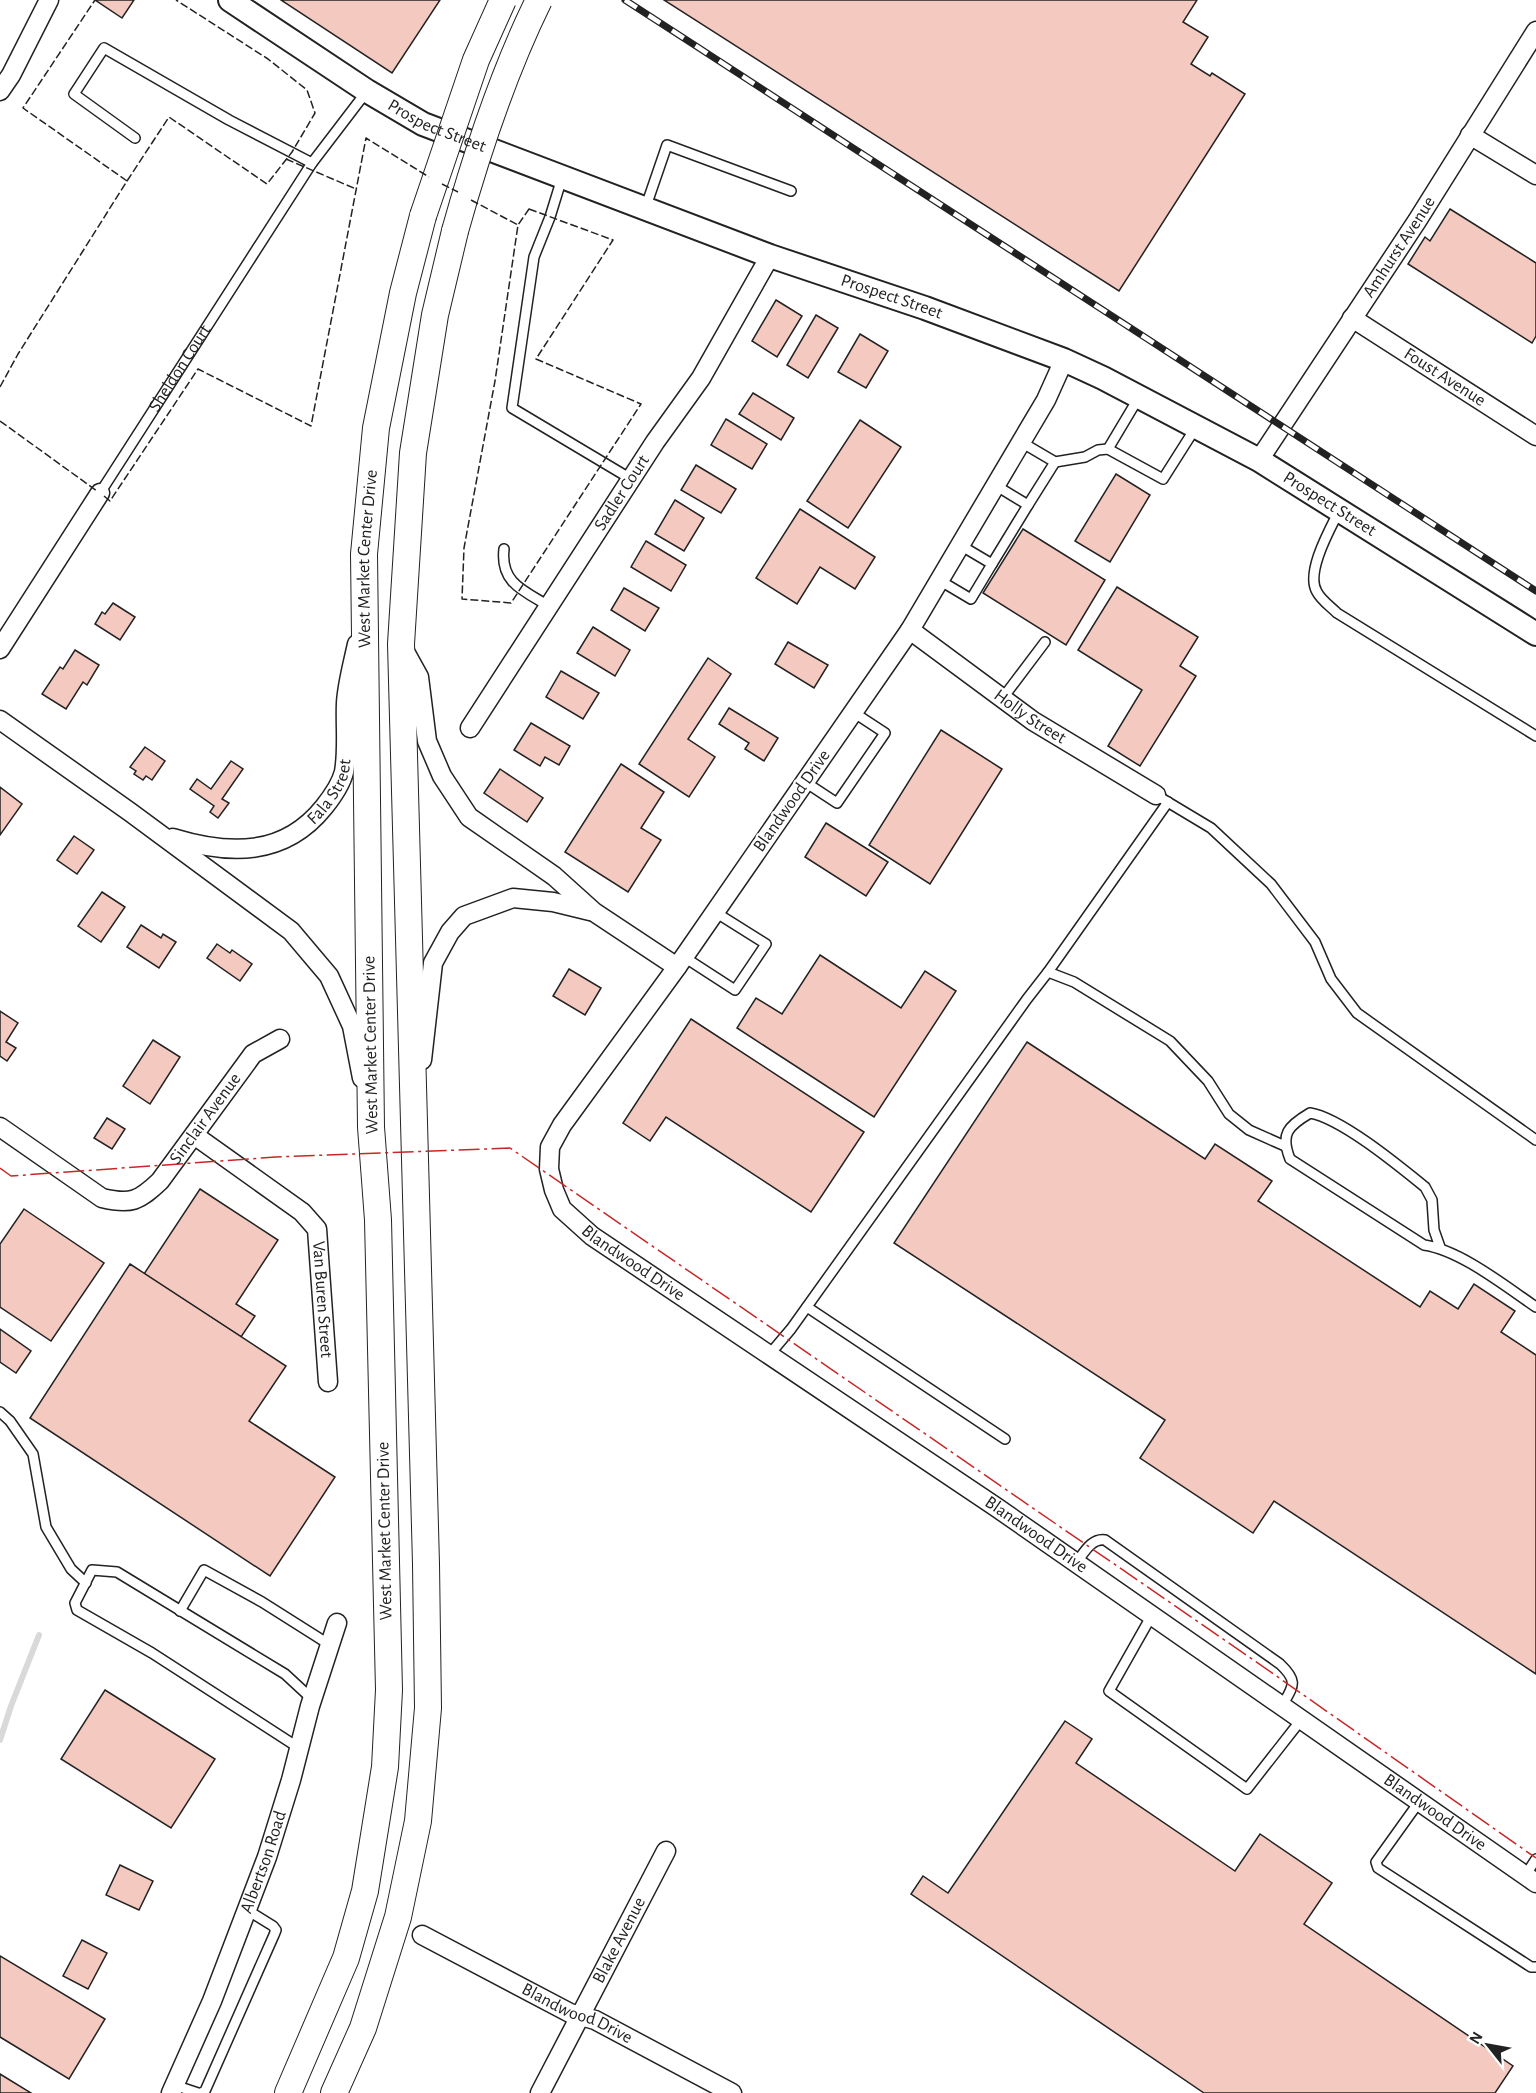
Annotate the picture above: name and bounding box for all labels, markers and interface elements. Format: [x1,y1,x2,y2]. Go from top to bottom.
street label: Prospect Street [384,96,489,156]
street label: Amhurst Avenue [1360,193,1439,301]
street label: Prospect Street [839,271,945,323]
street label: Sheldon Court [146,322,215,415]
street label: Foust Avenue [1401,345,1489,410]
street label: Sadler Court [591,452,653,534]
street label: Prospect Street [1280,468,1379,540]
street label: West Market Center Drive [355,469,381,648]
street label: Holly Street [990,686,1069,748]
street label: Blandwood Drive [750,747,834,855]
street label: Fala Street [304,758,355,828]
street label: West Market Center Drive [360,956,382,1134]
street label: Sinclair Avenue [166,1070,245,1168]
street label: Blandwood Drive [578,1222,688,1304]
street label: Van Buren Street [309,1240,335,1359]
street label: West Market Center Drive [374,1442,396,1620]
street label: Blandwood Drive [981,1493,1090,1577]
street label: Blandwood Drive [1380,1771,1489,1854]
street label: Albertson Road [237,1809,290,1916]
street label: Blake Avenue [590,1895,649,1986]
street label: Blandwood Drive [519,1980,635,2047]
north arrow [1458,2015,1518,2075]
text: N [1466,2029,1486,2047]

